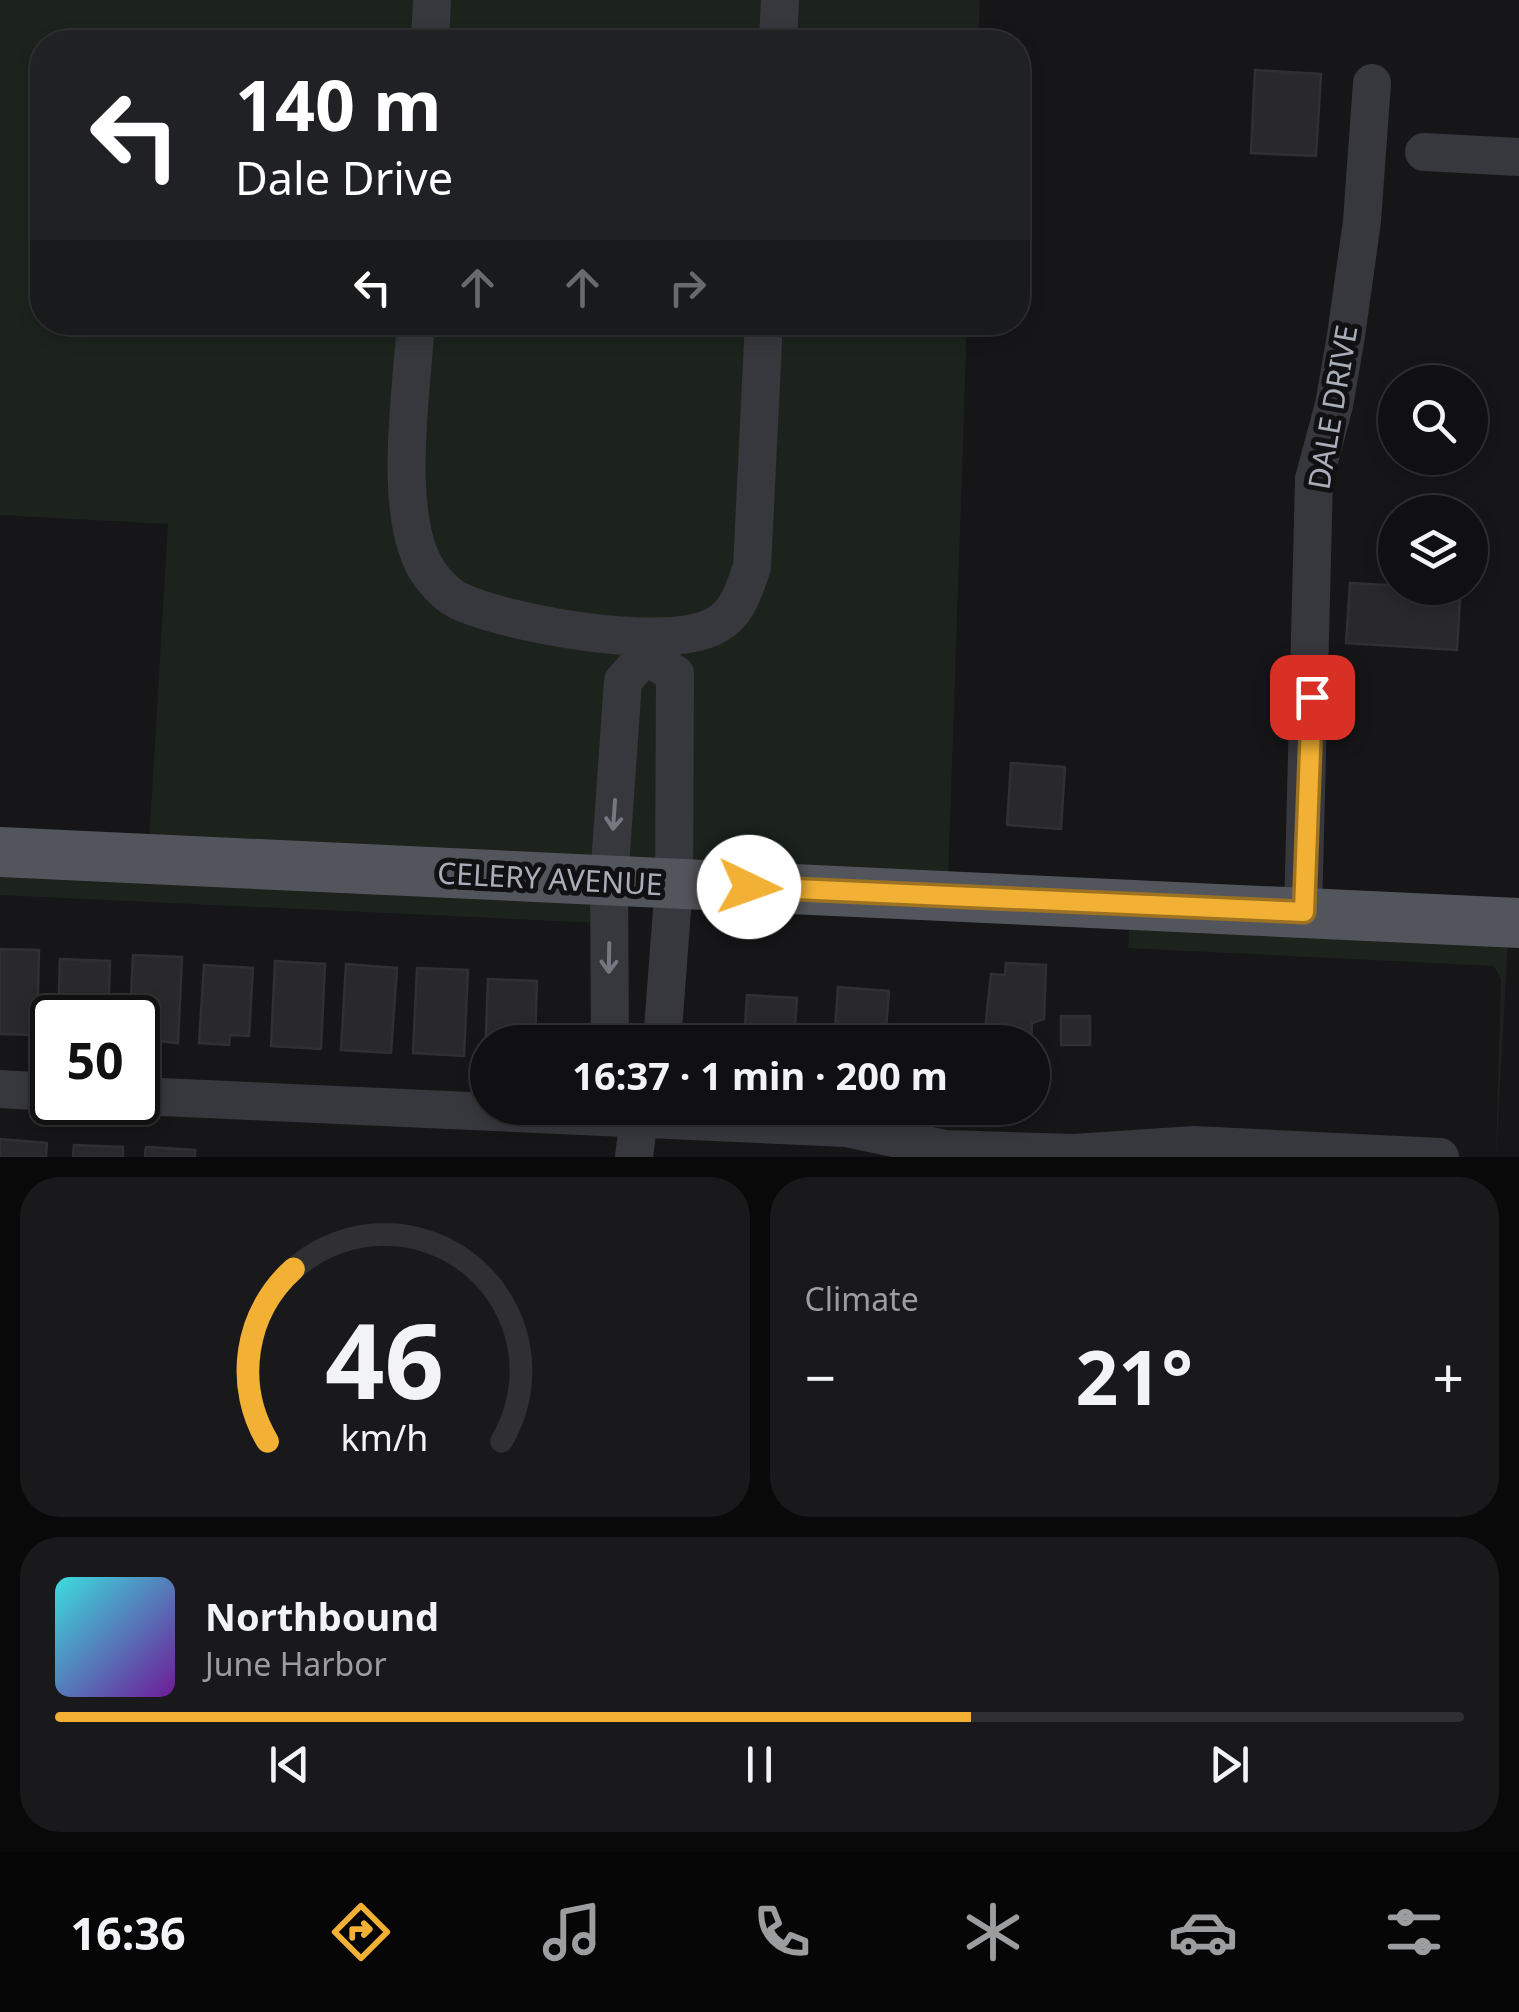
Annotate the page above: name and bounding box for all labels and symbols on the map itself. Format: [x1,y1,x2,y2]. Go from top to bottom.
street label: DALE DRIVE [1297,322,1367,492]
pin [1270,655,1355,740]
one-way arrow [604,798,623,831]
position arrow [697,835,801,939]
street label: CELERY AVENUE [436,852,664,904]
one-way arrow [600,940,618,973]
speed limit sign: 50 [30,995,160,1125]

